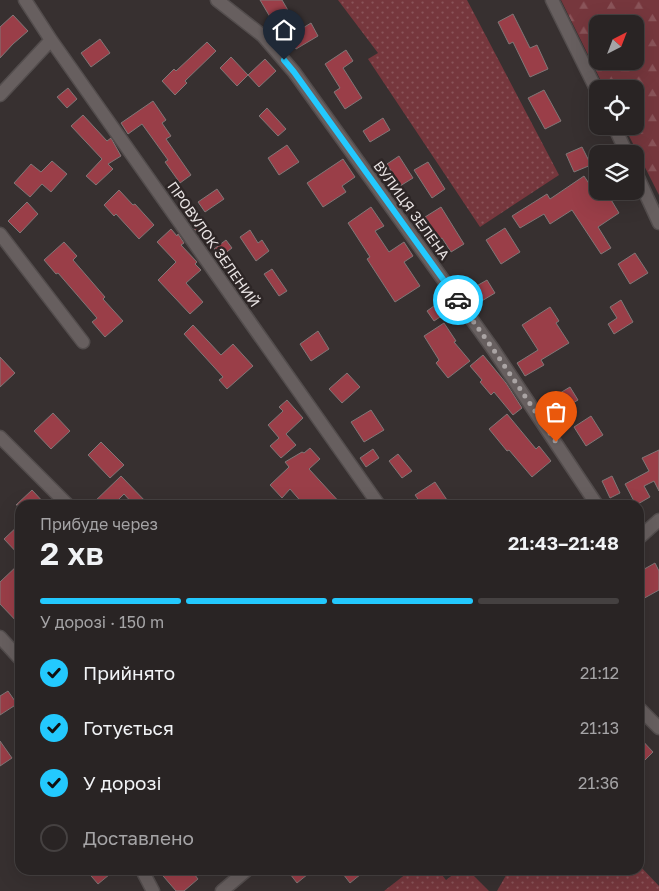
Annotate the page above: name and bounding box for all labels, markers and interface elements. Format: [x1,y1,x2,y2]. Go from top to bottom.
pin [263,9,305,60]
north arrow [589,15,644,70]
map controls [589,15,644,200]
icon: home [270,16,298,44]
button: locate [589,80,644,135]
button: layers [589,145,644,200]
street label: ВУЛИЦЯ ЗЕЛЕНА [370,157,454,263]
street label: ПРОВУЛОК ЗЕЛЕНИЙ [164,178,264,310]
courier [433,275,483,325]
icon: car [444,286,472,314]
pin [535,391,577,442]
icon: bag [542,398,570,426]
text: Прибуде через [40,514,158,534]
text: 21:43–21:48 [508,531,619,554]
text: 2 хв [40,534,104,572]
text: У дорозі · 150 m [40,612,164,632]
icon: check [40,659,68,687]
text: Прийнято [83,661,175,684]
text: 21:12 [580,663,619,683]
icon: check [40,714,68,742]
text: Готується [83,716,174,739]
text: 21:13 [580,718,619,738]
icon: check [40,769,68,797]
text: У дорозі [83,771,162,794]
text: 21:36 [578,773,619,793]
text: Доставлено [83,826,194,849]

